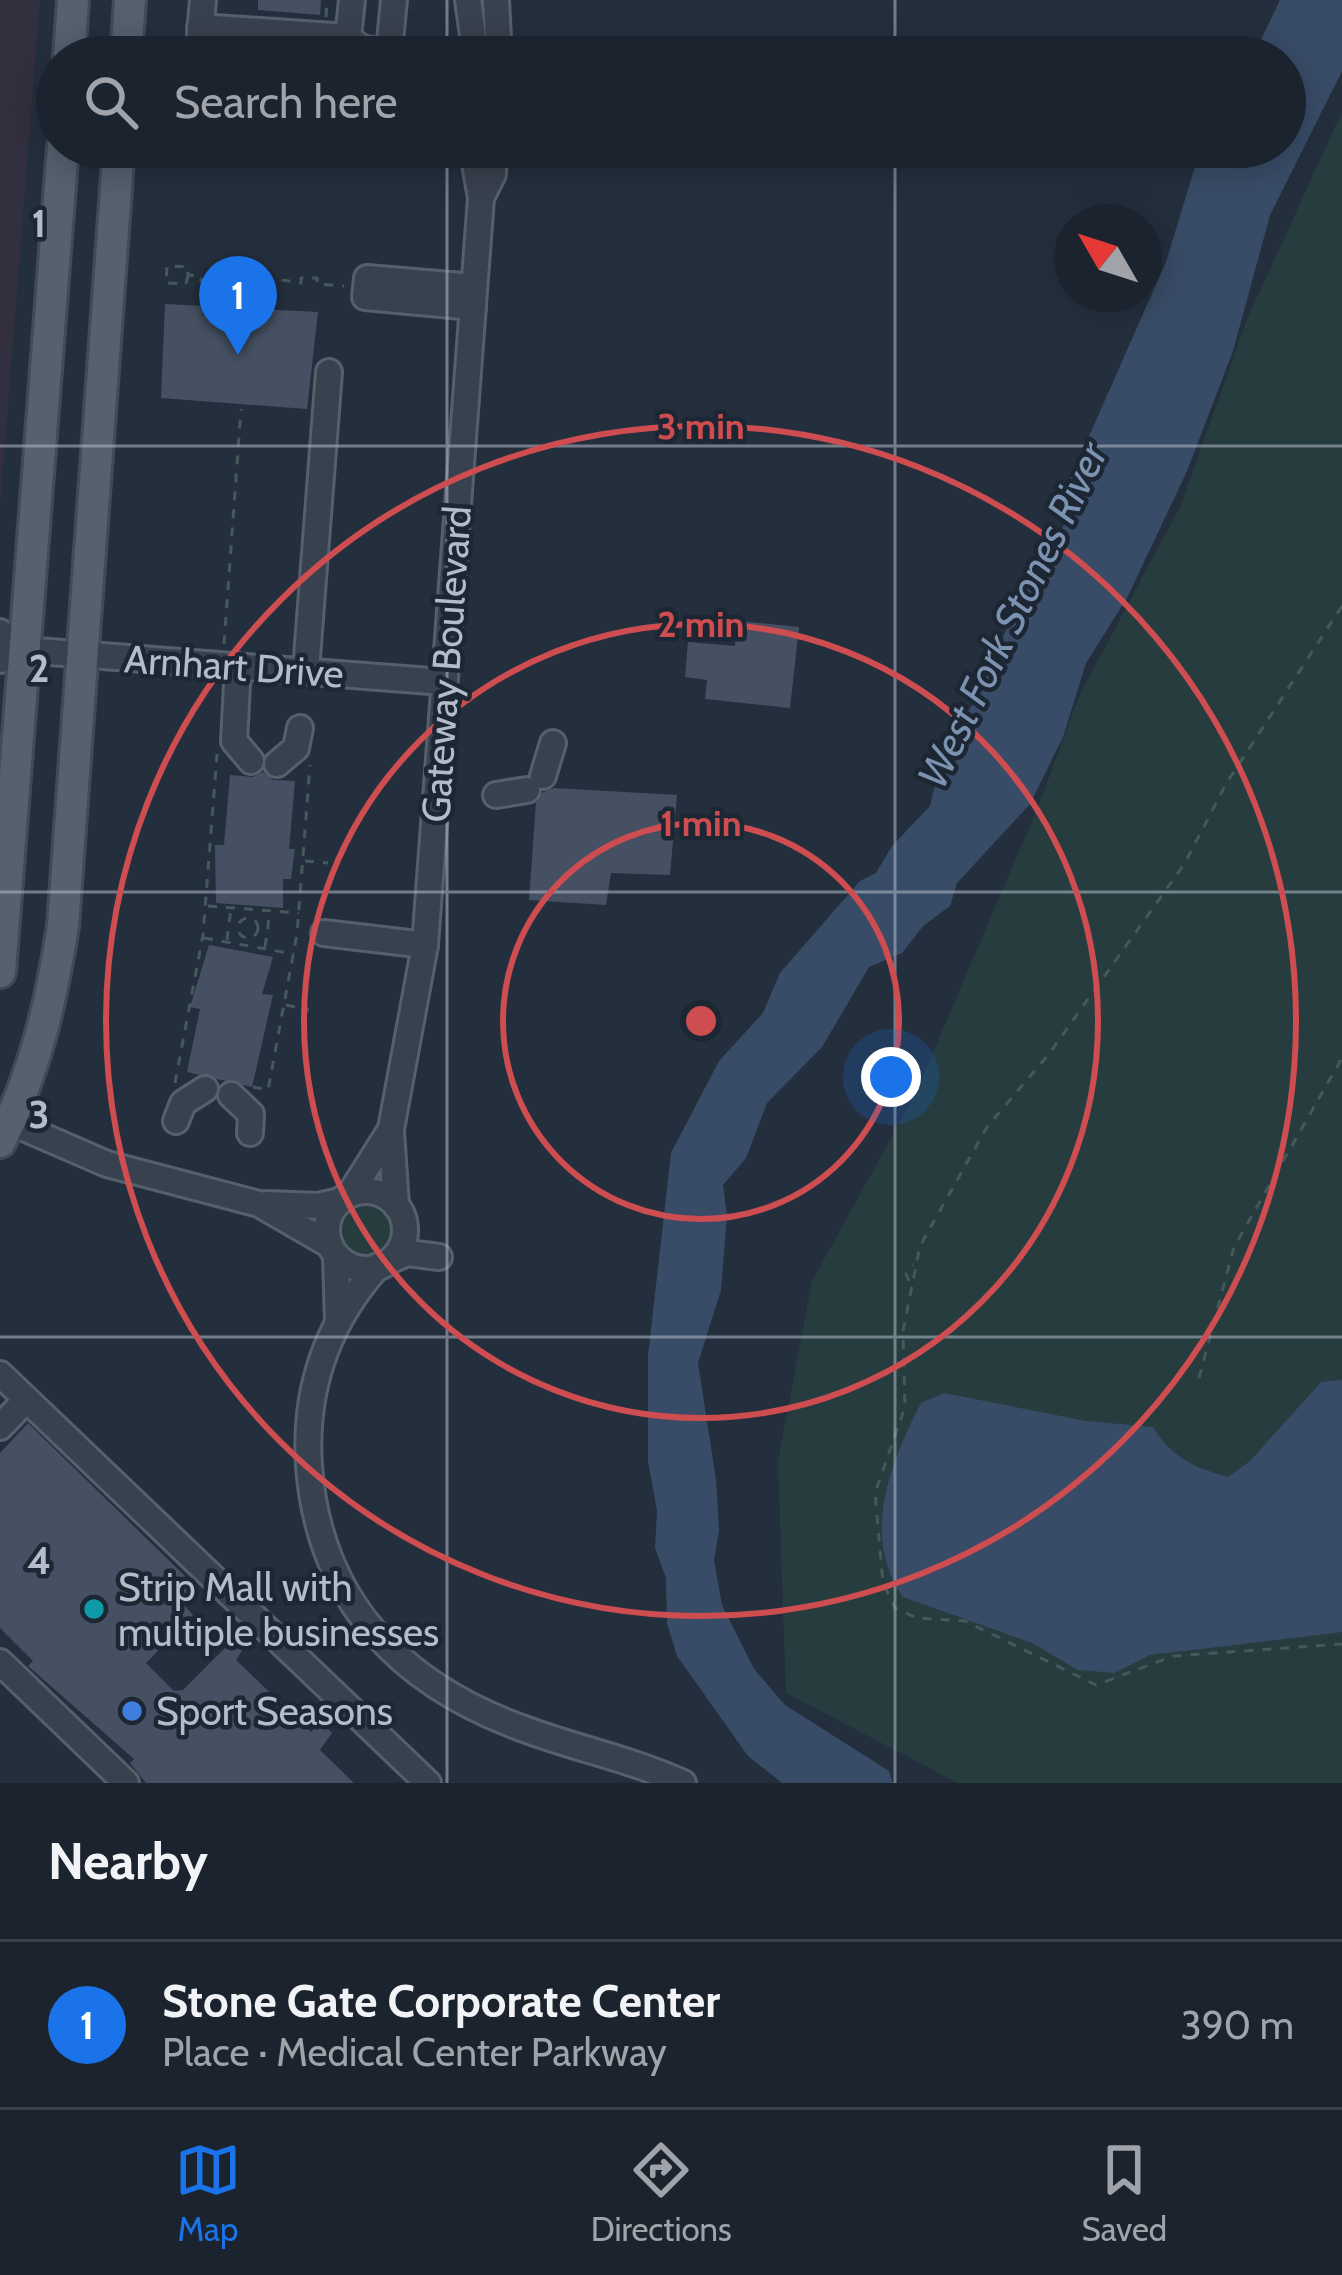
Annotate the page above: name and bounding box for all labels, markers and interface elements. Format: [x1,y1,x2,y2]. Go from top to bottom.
search box [36,36,1306,168]
icon: search [78,69,144,135]
text: Search here [174,75,398,129]
text: 1 [32,199,46,247]
north arrow [1054,204,1162,312]
pin: 1 [199,256,277,355]
text: 3 min [657,404,745,448]
water label: West Fork Stones River [906,432,1119,796]
street label: Gateway Boulevard [411,504,481,824]
text: 2 min [658,602,744,646]
street label: Arnhart Drive [123,634,345,698]
text: 2 [29,644,49,692]
text: 1 min [660,801,742,845]
centre of rings [680,1000,722,1042]
your location [861,1047,921,1107]
text: 3 [28,1090,50,1138]
text: 4 [27,1536,51,1584]
place label: Strip Mall with multiple businesses [118,1563,439,1656]
marker: Strip Mall with multiple businesses [81,1596,107,1622]
place label: Sport Seasons [156,1687,393,1735]
marker: Sport Seasons [119,1698,145,1724]
text: Nearby [48,1830,208,1892]
text: Stone Gate Corporate Center [162,1974,720,2028]
text: 1 [80,2001,94,2049]
text: 390 m [1181,2001,1294,2049]
text: Place · Medical Center Parkway [162,2028,667,2076]
tab: Map [175,2137,241,2249]
tab: Directions [591,2137,732,2249]
tab: Saved [1081,2137,1167,2249]

